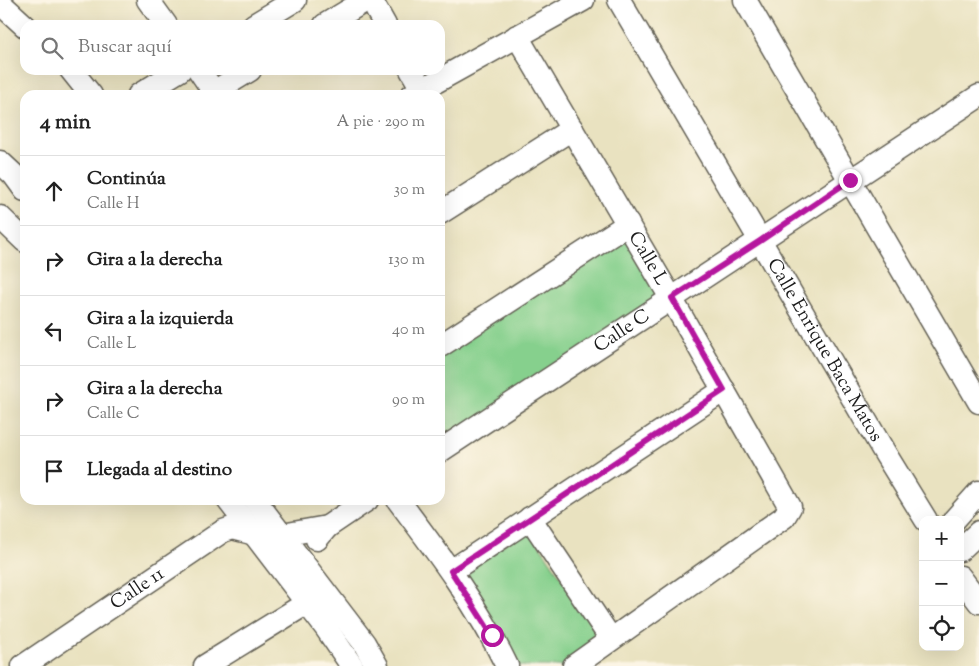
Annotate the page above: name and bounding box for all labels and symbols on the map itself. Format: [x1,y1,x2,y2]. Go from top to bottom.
route end [839,169,862,192]
street label: Calle L [621,226,675,291]
street label: Calle Enrique Baca Matos [760,253,889,447]
street label: Calle C [589,303,656,360]
street label: Calle 11 [105,560,170,617]
route start [481,624,504,647]

